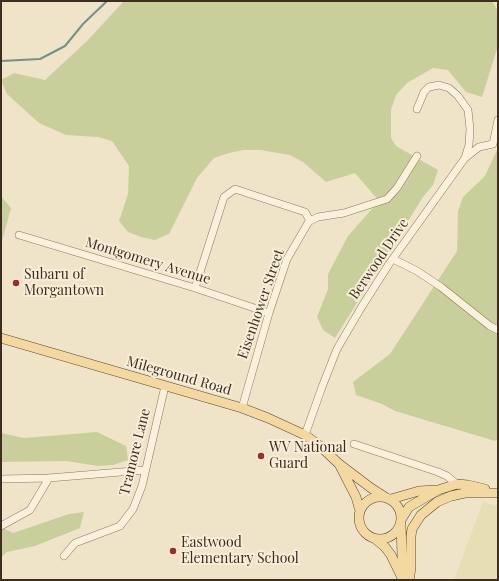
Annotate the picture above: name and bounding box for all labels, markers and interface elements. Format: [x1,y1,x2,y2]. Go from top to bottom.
street label: Berwood Drive [346,215,412,303]
street label: Montgomery Avenue [83,234,213,288]
street label: Eisenhower Street [234,247,288,361]
place label: Subaru of Morgantown [24,267,104,300]
marker: Subaru of Morgantown [11,278,21,288]
street label: Mileground Road [125,353,233,399]
street label: Tramore Lane [116,407,154,497]
place label: WV National Guard [269,440,347,472]
marker: WV National Guard [256,451,266,461]
place label: Eastwood Elementary School [181,535,299,568]
marker: Eastwood Elementary School [168,546,178,556]

